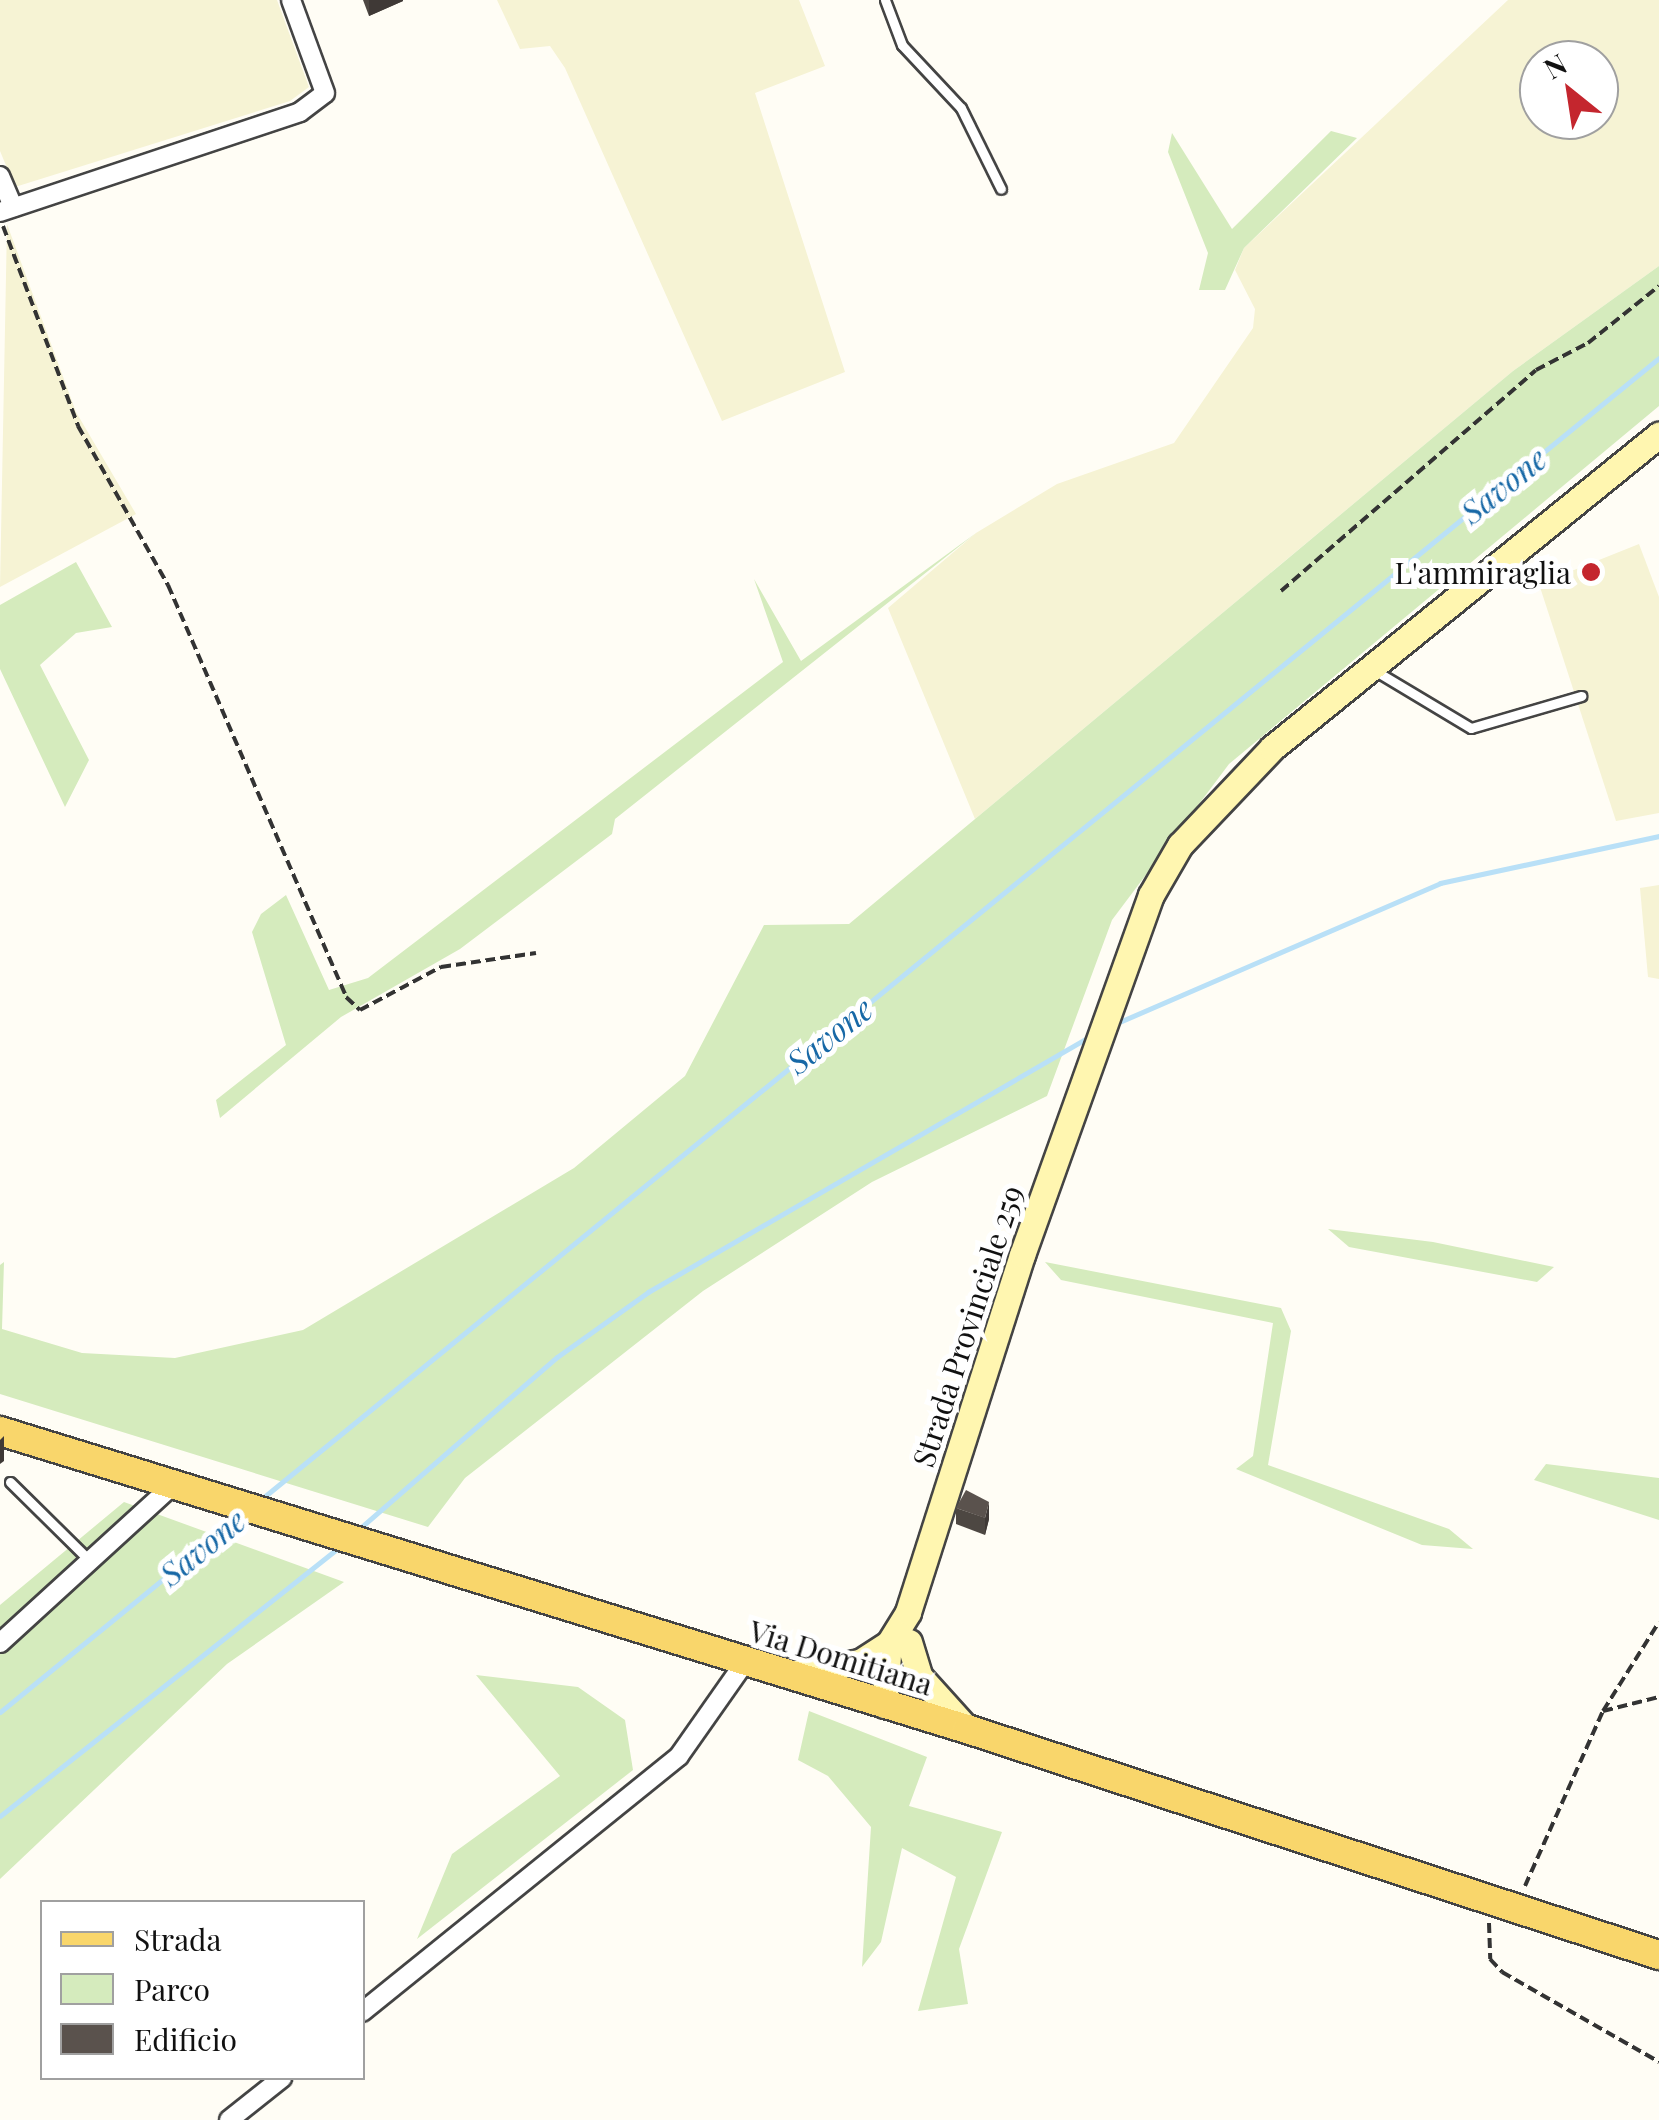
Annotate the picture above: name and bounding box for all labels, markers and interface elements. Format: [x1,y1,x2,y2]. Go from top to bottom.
north arrow [1519,40,1619,140]
text: N [1537,44,1573,86]
water label: Savone [1452,439,1554,531]
place label: L'ammiraglia [1394,554,1571,590]
marker: L'ammiraglia [1580,561,1602,583]
water label: Savone [778,989,880,1081]
street label: Strada Provinciale 259 [904,1181,1030,1471]
water label: Savone [151,1501,253,1593]
street label: Via Domitiana [745,1612,937,1702]
legend [40,1900,365,2080]
text: Strada [134,1919,221,1959]
text: Parco [134,1969,210,2009]
text: Edificio [134,2019,237,2059]

